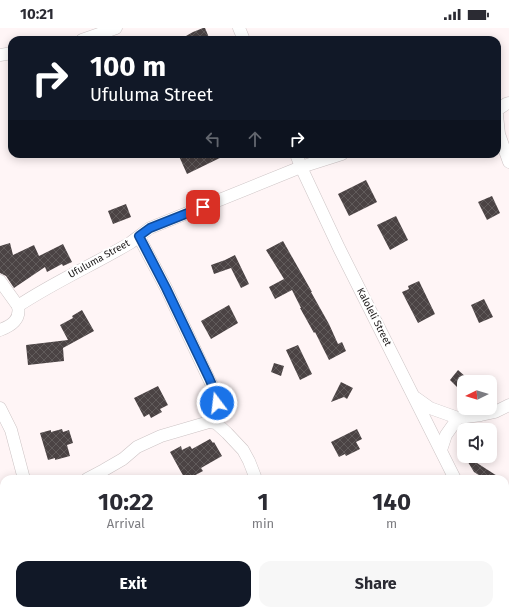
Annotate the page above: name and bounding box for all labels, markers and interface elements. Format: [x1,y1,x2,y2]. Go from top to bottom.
text: 10:21 [20,5,54,23]
text: 100 m [90,50,166,83]
icon: right [24,52,76,104]
text: Ufuluma Street [90,84,213,106]
icon: left [202,128,224,150]
icon: ahead [244,128,266,150]
icon: right [286,128,308,150]
pin [186,190,220,224]
icon: arrive [192,196,214,218]
street label: Ufuluma Street [66,237,132,281]
street label: Kaloleli Street [354,286,394,348]
north arrow [457,375,497,415]
map controls [457,375,497,463]
position arrow [196,382,238,424]
button: sound [457,423,497,463]
text: 10:22 [98,488,154,516]
text: 1 [257,488,269,516]
text: 140 [372,488,411,516]
text: Arrival [107,516,145,531]
text: min [252,516,274,531]
text: m [386,516,397,531]
button: Exit [16,561,251,607]
button: Share [259,561,493,607]

